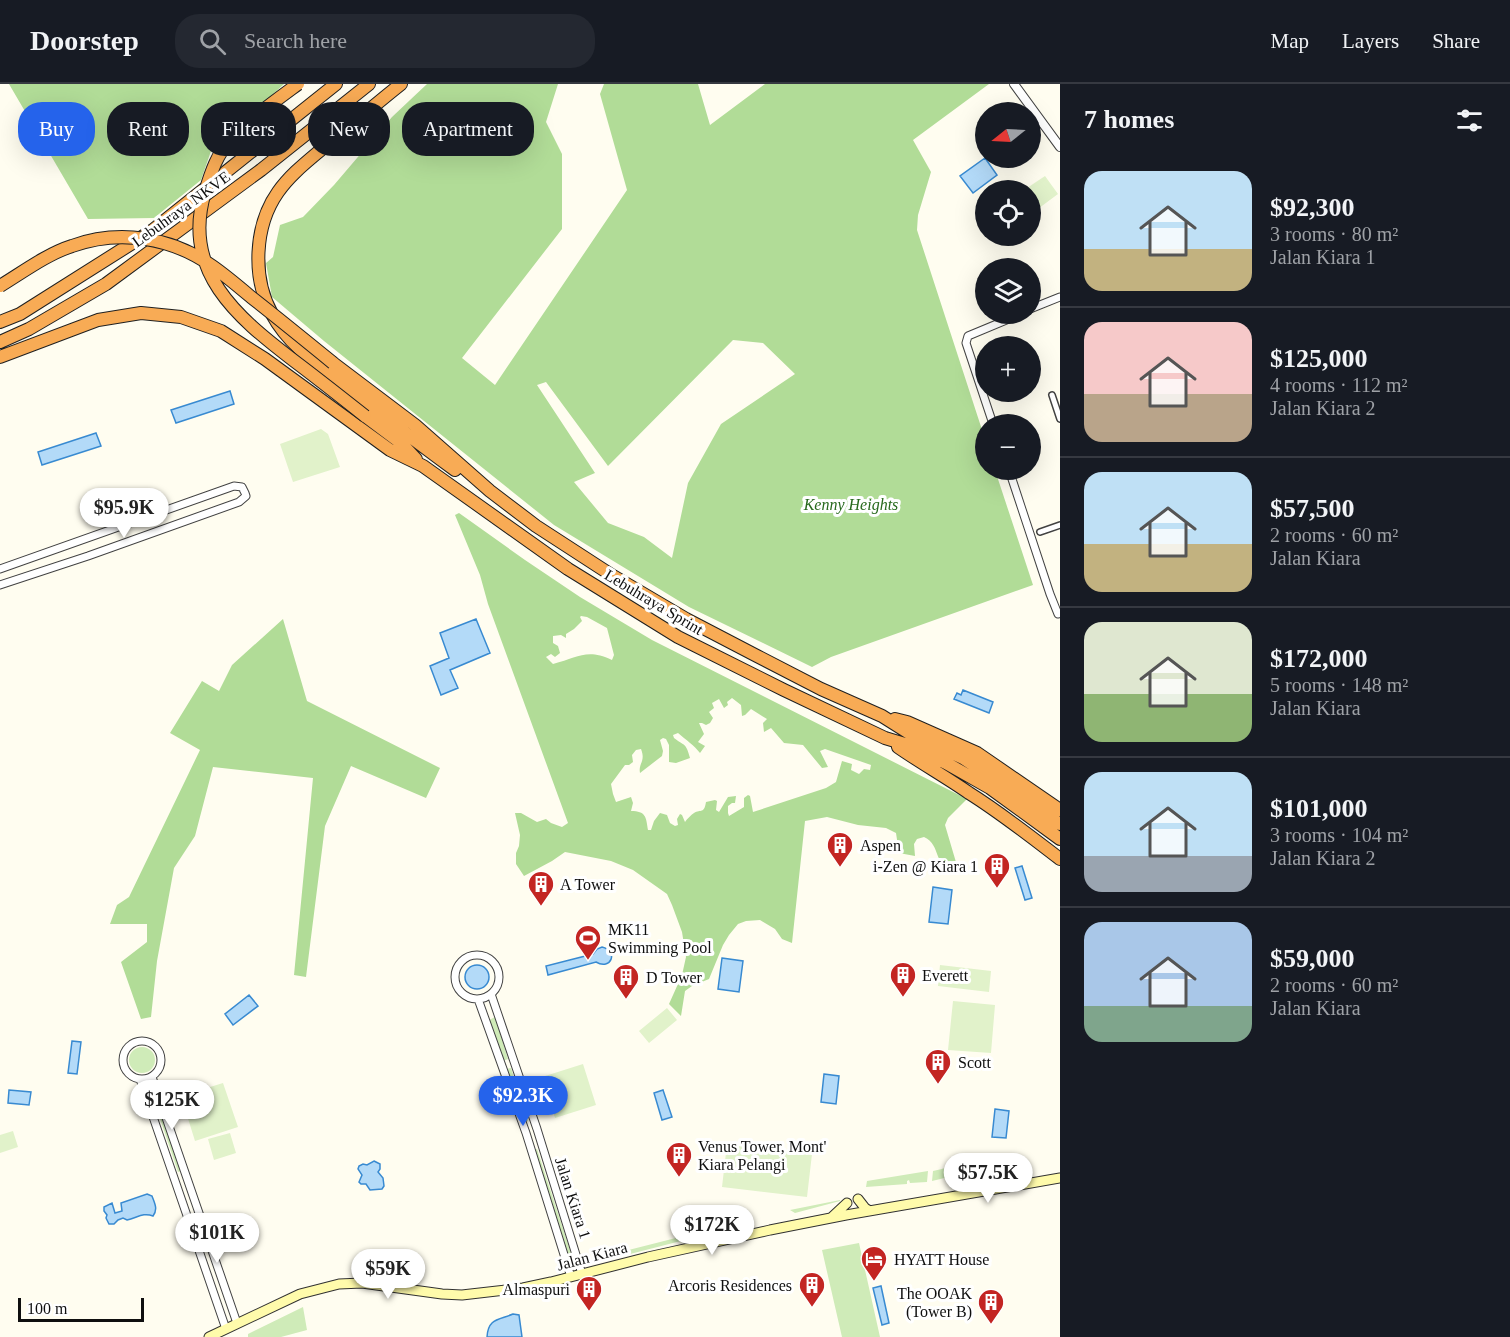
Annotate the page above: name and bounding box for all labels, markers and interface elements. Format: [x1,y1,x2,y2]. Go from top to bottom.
search box [175,14,595,68]
text: Doorstep [30,25,139,56]
icon: search [196,25,229,58]
text: Search here [244,28,347,53]
text: Map [1271,29,1309,53]
text: Layers [1342,29,1399,53]
text: Share [1432,29,1480,53]
chip: Buy [18,102,95,156]
chip: Rent [107,102,189,156]
chip: Filters [201,102,296,156]
chip: New [308,102,390,156]
chip: Apartment [402,102,534,156]
north arrow [975,102,1041,168]
map controls [975,102,1041,480]
icon: filters [1453,104,1486,137]
text: 7 homes [1084,105,1174,134]
street label: Lebuhraya NKVE [129,168,234,251]
button: locate [975,180,1041,246]
text: $92,300 [1270,193,1355,222]
icon: home [1132,195,1204,267]
text: 3 rooms · 80 m² [1270,223,1398,245]
text: Jalan Kiara 1 [1270,246,1376,268]
button: layers [975,258,1041,324]
button: + [975,336,1041,402]
text: $125,000 [1270,344,1368,373]
icon: home [1132,346,1204,418]
text: 4 rooms · 112 m² [1270,374,1407,396]
text: Jalan Kiara 2 [1270,397,1376,419]
button: − [975,414,1041,480]
pin: $95.9K [75,488,173,539]
text: $57,500 [1270,494,1355,523]
text: $95.9K [94,496,154,518]
park label: Kenny Heights [803,496,898,514]
icon: home [1132,496,1204,568]
text: 2 rooms · 60 m² [1270,524,1398,546]
text: Jalan Kiara [1270,547,1361,569]
street label: Lebuhraya Sprint [601,566,707,639]
text: $172,000 [1270,644,1368,673]
icon: home [1132,646,1204,718]
text: 5 rooms · 148 m² [1270,674,1408,696]
text: Jalan Kiara [1270,697,1361,719]
text: $101,000 [1270,794,1368,823]
icon: home [1132,796,1204,868]
text: 3 rooms · 104 m² [1270,824,1408,846]
building icon: Aspen [825,830,855,868]
place label: Aspen [860,837,901,855]
text: Jalan Kiara 2 [1270,847,1376,869]
building icon: i-Zen @ Kiara 1 [982,851,1012,889]
place label: i-Zen @ Kiara 1 [873,858,978,876]
building icon: A Tower [526,869,556,907]
place label: A Tower [560,876,616,893]
place label: MK11 Swimming Pool [608,921,712,957]
sports icon: MK11 Swimming Pool [573,923,603,961]
text: $59,000 [1270,944,1355,973]
icon: home [1132,946,1204,1018]
building icon: Everett [888,960,918,998]
building icon: D Tower [611,962,641,1000]
place label: Everett [922,967,969,984]
place label: D Tower [646,969,703,986]
text: 2 rooms · 60 m² [1270,974,1398,996]
text: Jalan Kiara [1270,997,1361,1019]
building icon: Scott [923,1047,953,1085]
place label: Scott [958,1054,991,1071]
pin: $92.3K [474,1076,572,1127]
pin: $125K [130,1080,214,1131]
text: $92.3K [493,1084,553,1106]
text: $125K [144,1088,200,1110]
place label: Venus Tower, Mont' Kiara Pelangi [698,1138,826,1174]
building icon: Venus Tower, Mont' Kiara Pelangi [664,1140,694,1178]
pin: $57.5K [939,1153,1037,1204]
street label: Jalan Kiara 1 [552,1155,594,1241]
text: $57.5K [958,1161,1018,1183]
pin: $172K [670,1205,754,1256]
pin: $101K [175,1213,259,1264]
text: $172K [684,1213,740,1235]
text: $101K [189,1221,245,1243]
street label: Jalan Kiara [555,1238,629,1274]
hotel icon: HYATT House [859,1244,889,1282]
pin: $59K [352,1249,424,1300]
place label: HYATT House [894,1251,989,1268]
text: $59K [365,1257,411,1279]
building icon: Arcoris Residences [797,1270,827,1308]
building icon: Almaspuri [574,1274,604,1312]
place label: Arcoris Residences [668,1277,792,1294]
place label: Almaspuri [502,1281,571,1299]
place label: The OOAK (Tower B) [897,1285,972,1321]
building icon: The OOAK (Tower B) [976,1287,1006,1325]
scale bar [18,1295,144,1322]
text: 100 m [27,1300,67,1317]

